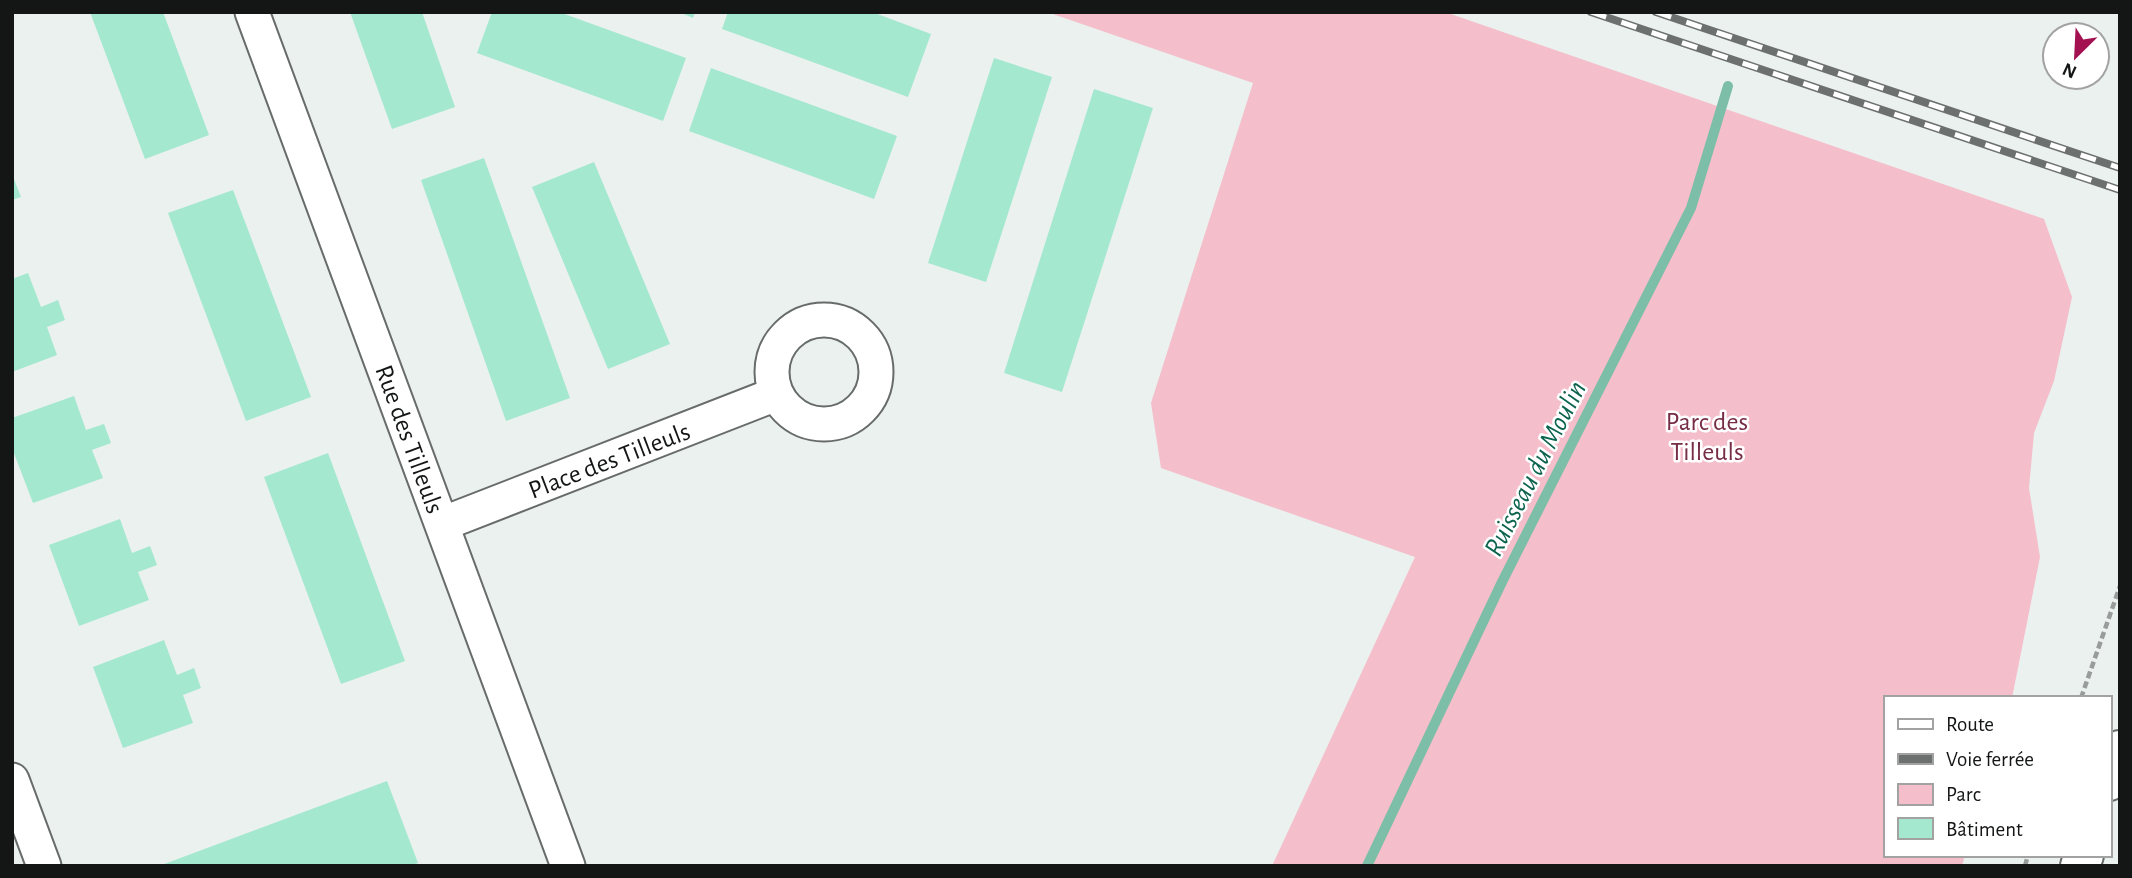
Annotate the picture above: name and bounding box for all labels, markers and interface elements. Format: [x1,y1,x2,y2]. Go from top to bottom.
north arrow [2041,21,2111,91]
text: N [2060,59,2080,82]
street label: Rue des Tilleuls [370,362,448,517]
water label: Ruisseau du Moulin [1480,377,1592,561]
park label: Parc des Tilleuls [1666,409,1748,465]
street label: Place des Tilleuls [525,418,694,504]
legend [1884,696,2111,857]
text: Route [1946,714,1994,735]
text: Voie ferrée [1946,749,2034,770]
text: Parc [1946,784,1981,805]
text: Bâtiment [1946,819,2023,840]

